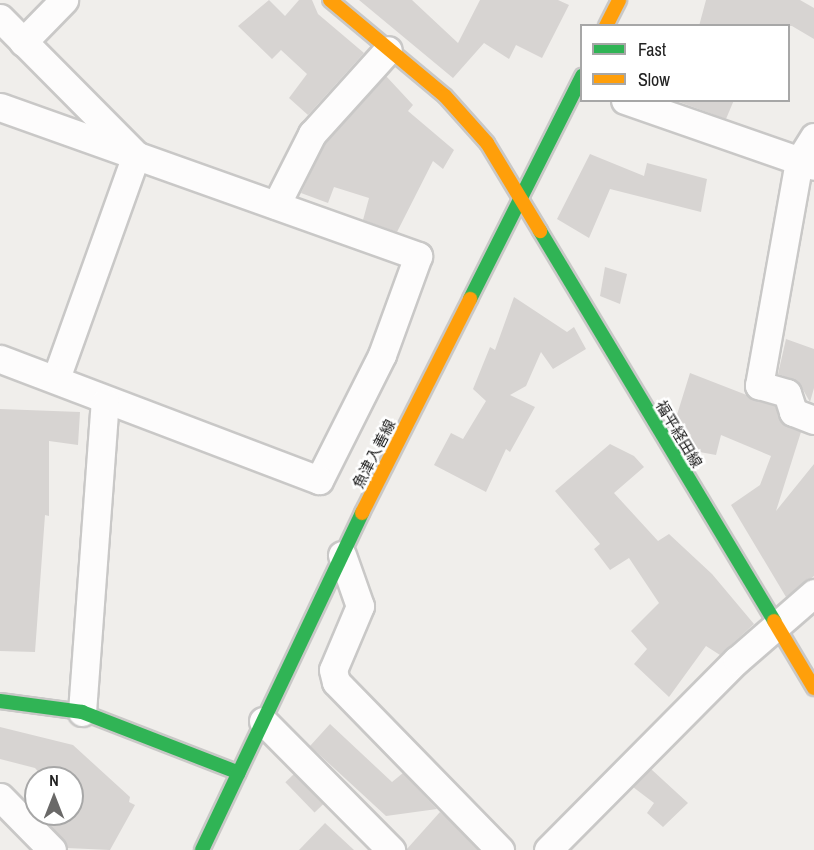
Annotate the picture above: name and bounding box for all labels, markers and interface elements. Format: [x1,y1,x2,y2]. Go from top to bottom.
legend [580,24,790,102]
text: Fast [638,37,666,62]
text: Slow [638,67,670,92]
street label: 福平経田線 [652,397,706,471]
street label: 魚津入善線 [349,417,399,491]
north arrow [24,766,84,826]
text: N [49,769,59,791]

